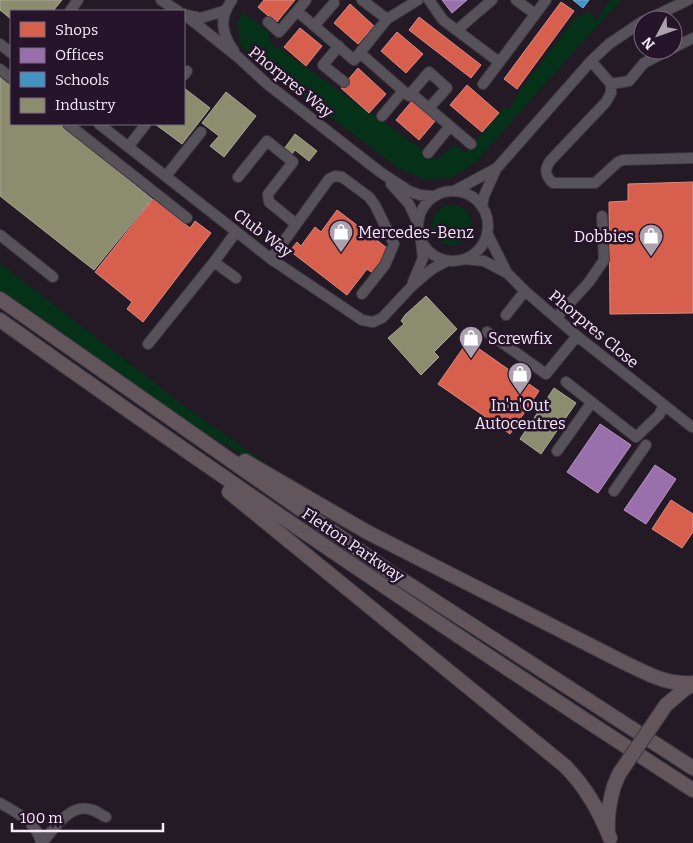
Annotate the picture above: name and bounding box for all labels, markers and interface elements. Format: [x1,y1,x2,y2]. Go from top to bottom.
legend [10,10,185,125]
north arrow [633,10,683,60]
text: Shops [55,21,98,39]
text: N [638,33,659,53]
street label: Phorpres Way [245,42,337,122]
text: Offices [55,46,104,64]
text: Schools [55,71,109,89]
text: Industry [55,96,115,114]
street label: Club Way [230,205,297,262]
shop icon: Mercedes-Benz [328,219,354,253]
place label: Mercedes-Benz [358,223,474,242]
shop icon: Dobbies [638,223,664,257]
place label: Dobbies [574,227,634,246]
street label: Phorpres Close [545,286,643,372]
shop icon: Screwfix [458,325,484,359]
place label: Screwfix [488,329,552,348]
shop icon: In'n'Out Autocentres [507,361,533,395]
place label: In'n'Out Autocentres [474,396,566,433]
street label: Fletton Parkway [298,504,408,586]
scale bar [12,800,164,832]
text: 100 m [20,809,63,827]

